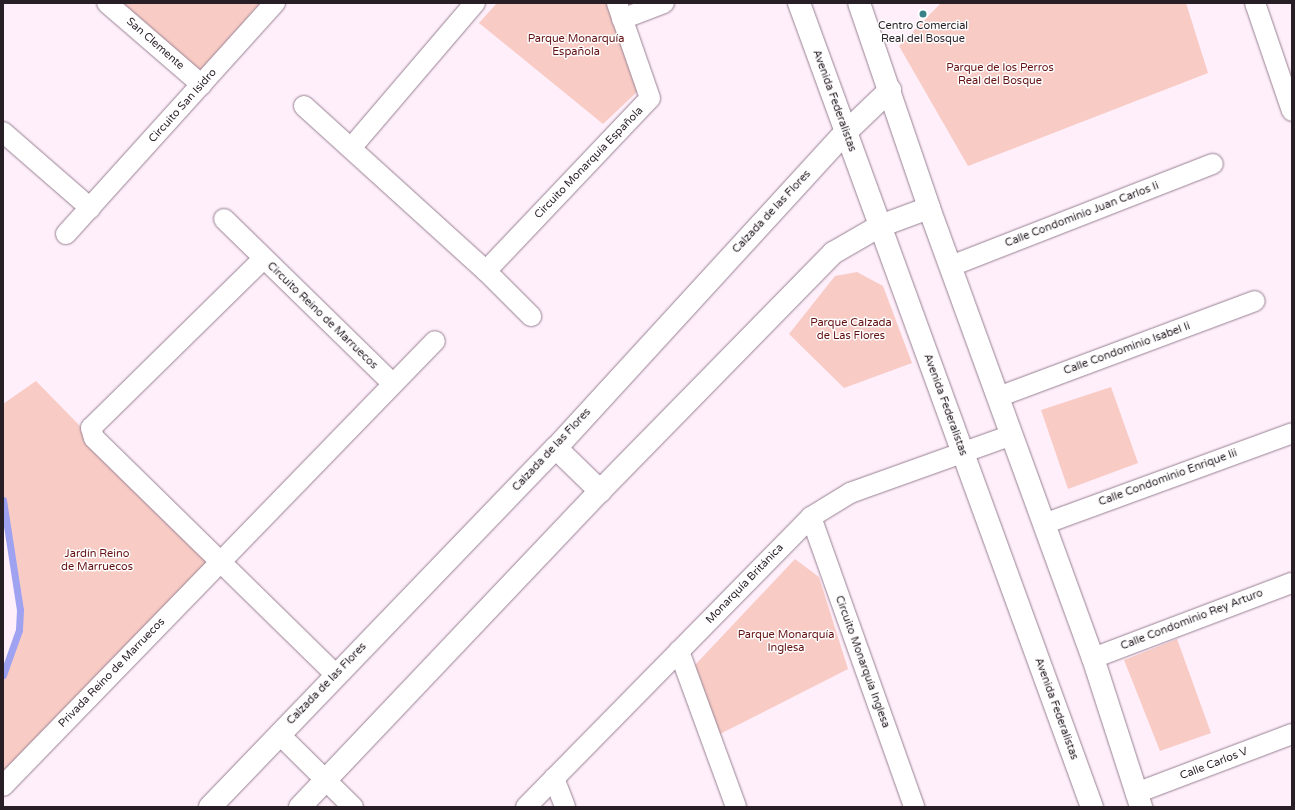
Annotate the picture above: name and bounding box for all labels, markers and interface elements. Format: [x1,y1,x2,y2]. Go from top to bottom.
marker: Centro Comercial Real del Bosque [918,9,928,19]
street label: San Clemente [123,15,187,73]
place label: Centro Comercial Real del Bosque [878,20,968,46]
park label: Parque Monarquía Española [528,33,624,59]
street label: Avenida Federalistas [809,48,859,154]
park label: Parque de los Perros Real del Bosque [946,62,1054,88]
street label: Circuito San Isidro [146,66,220,146]
street label: Circuito Monarquía Española [532,104,646,222]
street label: Calzada de las Flores [730,168,814,256]
street label: Calle Condominio Juan Carlos Ii [1003,180,1161,250]
street label: Circuito Reino de Marruecos [264,260,380,372]
park label: Parque Calzada de Las Flores [810,317,892,343]
street label: Calle Condominio Isabel Ii [1062,320,1192,378]
street label: Avenida Federalistas [920,352,970,458]
street label: Calzada de las Flores [510,406,594,494]
street label: Calle Condominio Enrique Iii [1097,447,1239,509]
street label: Monarquía Británica [703,541,787,627]
park label: Jardín Reino de Marruecos [61,548,133,574]
street label: Calle Condominio Rey Arturo [1119,587,1265,653]
street label: Circuito Monarquía Inglesa [832,594,892,730]
street label: Privada Reino de Marruecos [56,615,168,731]
park label: Parque Monarquía Inglesa [738,629,834,655]
street label: Calzada de las Flores [284,640,370,728]
street label: Avenida Federalistas [1031,656,1081,762]
street label: Calle Carlos V [1178,745,1250,783]

